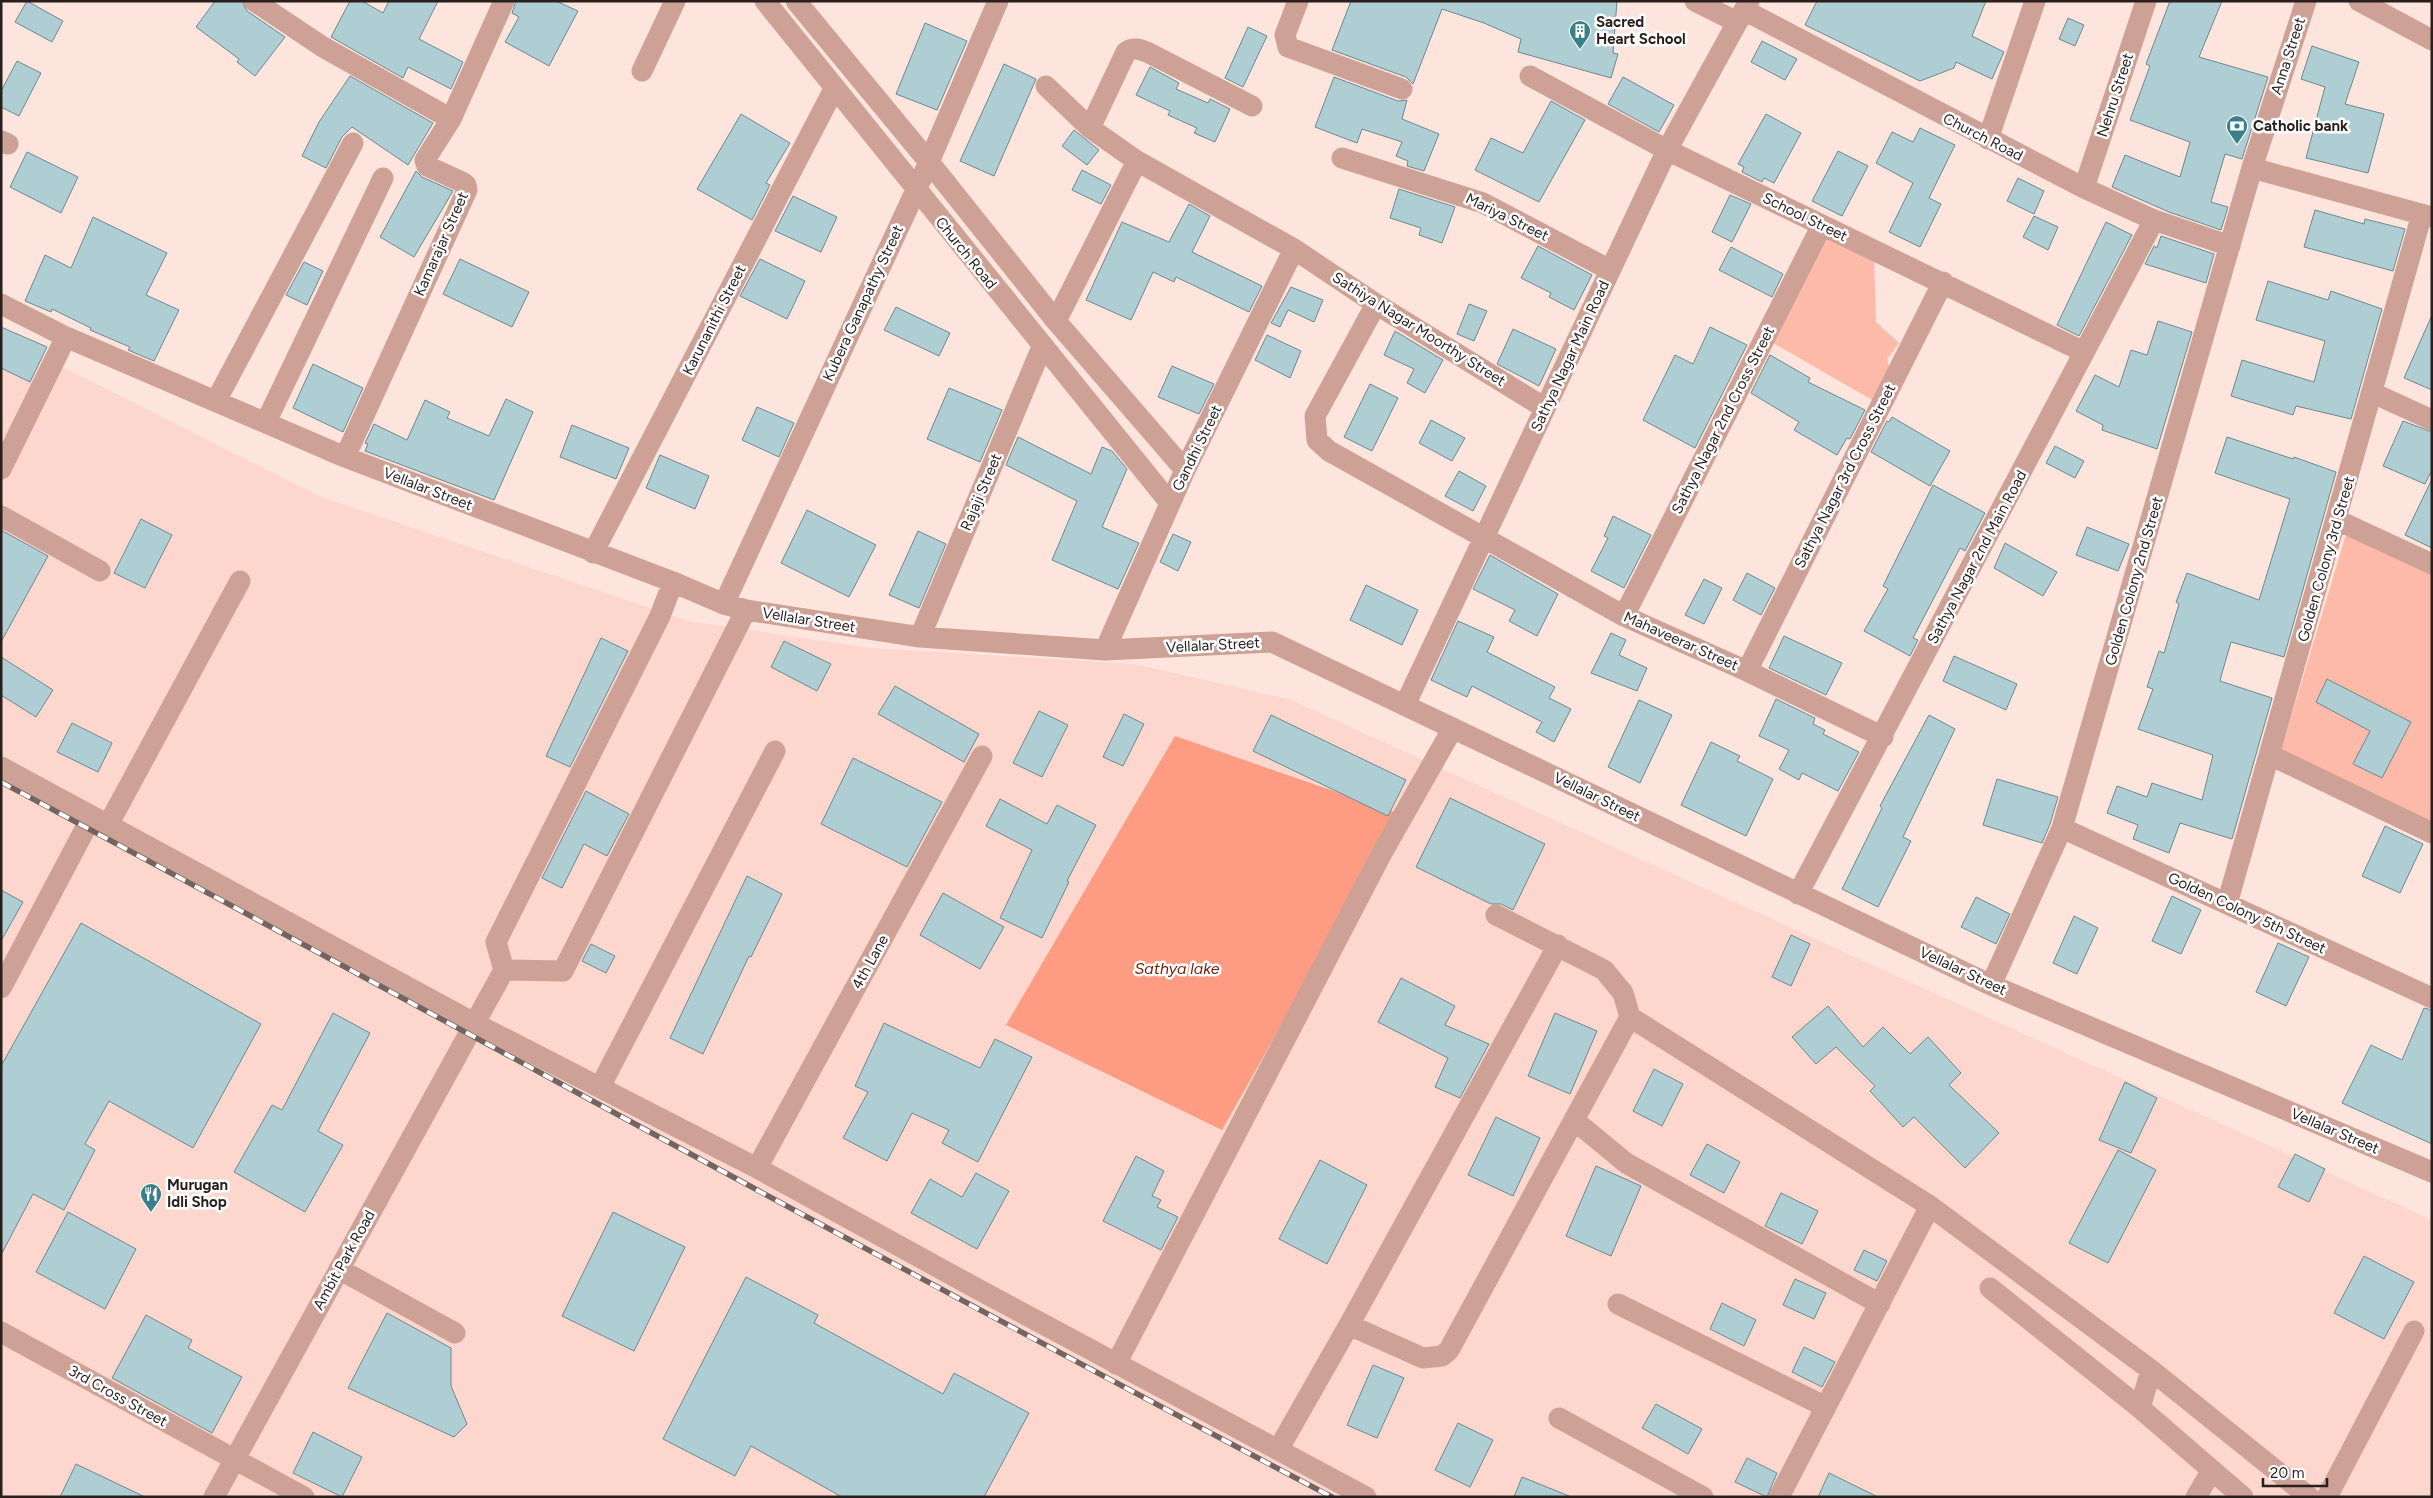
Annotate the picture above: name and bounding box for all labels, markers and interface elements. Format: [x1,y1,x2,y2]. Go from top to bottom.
place label: Sacred Heart School [1596,13,1686,48]
street label: Anna Street [2267,15,2309,97]
building icon: Sacred Heart School [1568,19,1592,50]
street label: Nehru Street [2093,50,2137,139]
street label: Church Road [1940,109,2026,165]
bank icon: Catholic bank [2225,114,2249,145]
place label: Catholic bank [2253,117,2348,135]
street label: Kamarajar Street [410,189,472,299]
street label: Mariya Street [1463,189,1552,245]
street label: School Street [1760,189,1851,245]
street label: Church Road [932,213,1000,293]
street label: Kubera Ganapathy Street [819,222,907,384]
street label: Karunanithi Street [678,262,750,378]
street label: Sathiya Nagar Moorthy Street [1329,268,1509,390]
street label: Sathya Nagar Main Road [1527,278,1613,434]
street label: Sathya Nagar 2nd Cross Street [1668,323,1778,517]
street label: Sathya Nagar 3rd Cross Street [1791,381,1900,571]
street label: Gandhi Street [1168,402,1226,494]
street label: Rajaji Street [957,450,1005,533]
street label: Vellalar Street [381,464,475,514]
street label: Sathya Nagar 2nd Main Road [1924,467,2030,647]
street label: Golden Colony 3rd Street [2294,474,2358,644]
street label: Golden Colony 2nd Street [2101,494,2167,668]
street label: Vellalar Street [761,604,857,636]
street label: Mahaveerar Street [1621,608,1741,675]
street label: Vellalar Street [1166,634,1261,656]
street label: Vellalar Street [1551,768,1643,826]
street label: Golden Colony 5th Street [2165,868,2329,958]
street label: 4th Lane [848,932,892,992]
street label: Vellalar Street [1917,943,2010,999]
water label: Sathya lake [1134,959,1220,978]
street label: Vellalar Street [2288,1104,2382,1158]
place label: Murugan Idli Shop [167,1176,228,1211]
restaurant icon: Murugan Idli Shop [139,1182,163,1213]
street label: Ambit Park Road [309,1207,379,1313]
street label: 3rd Cross Street [66,1361,171,1431]
scale bar [2263,1456,2327,1488]
text: 20 m [2270,1464,2304,1482]

